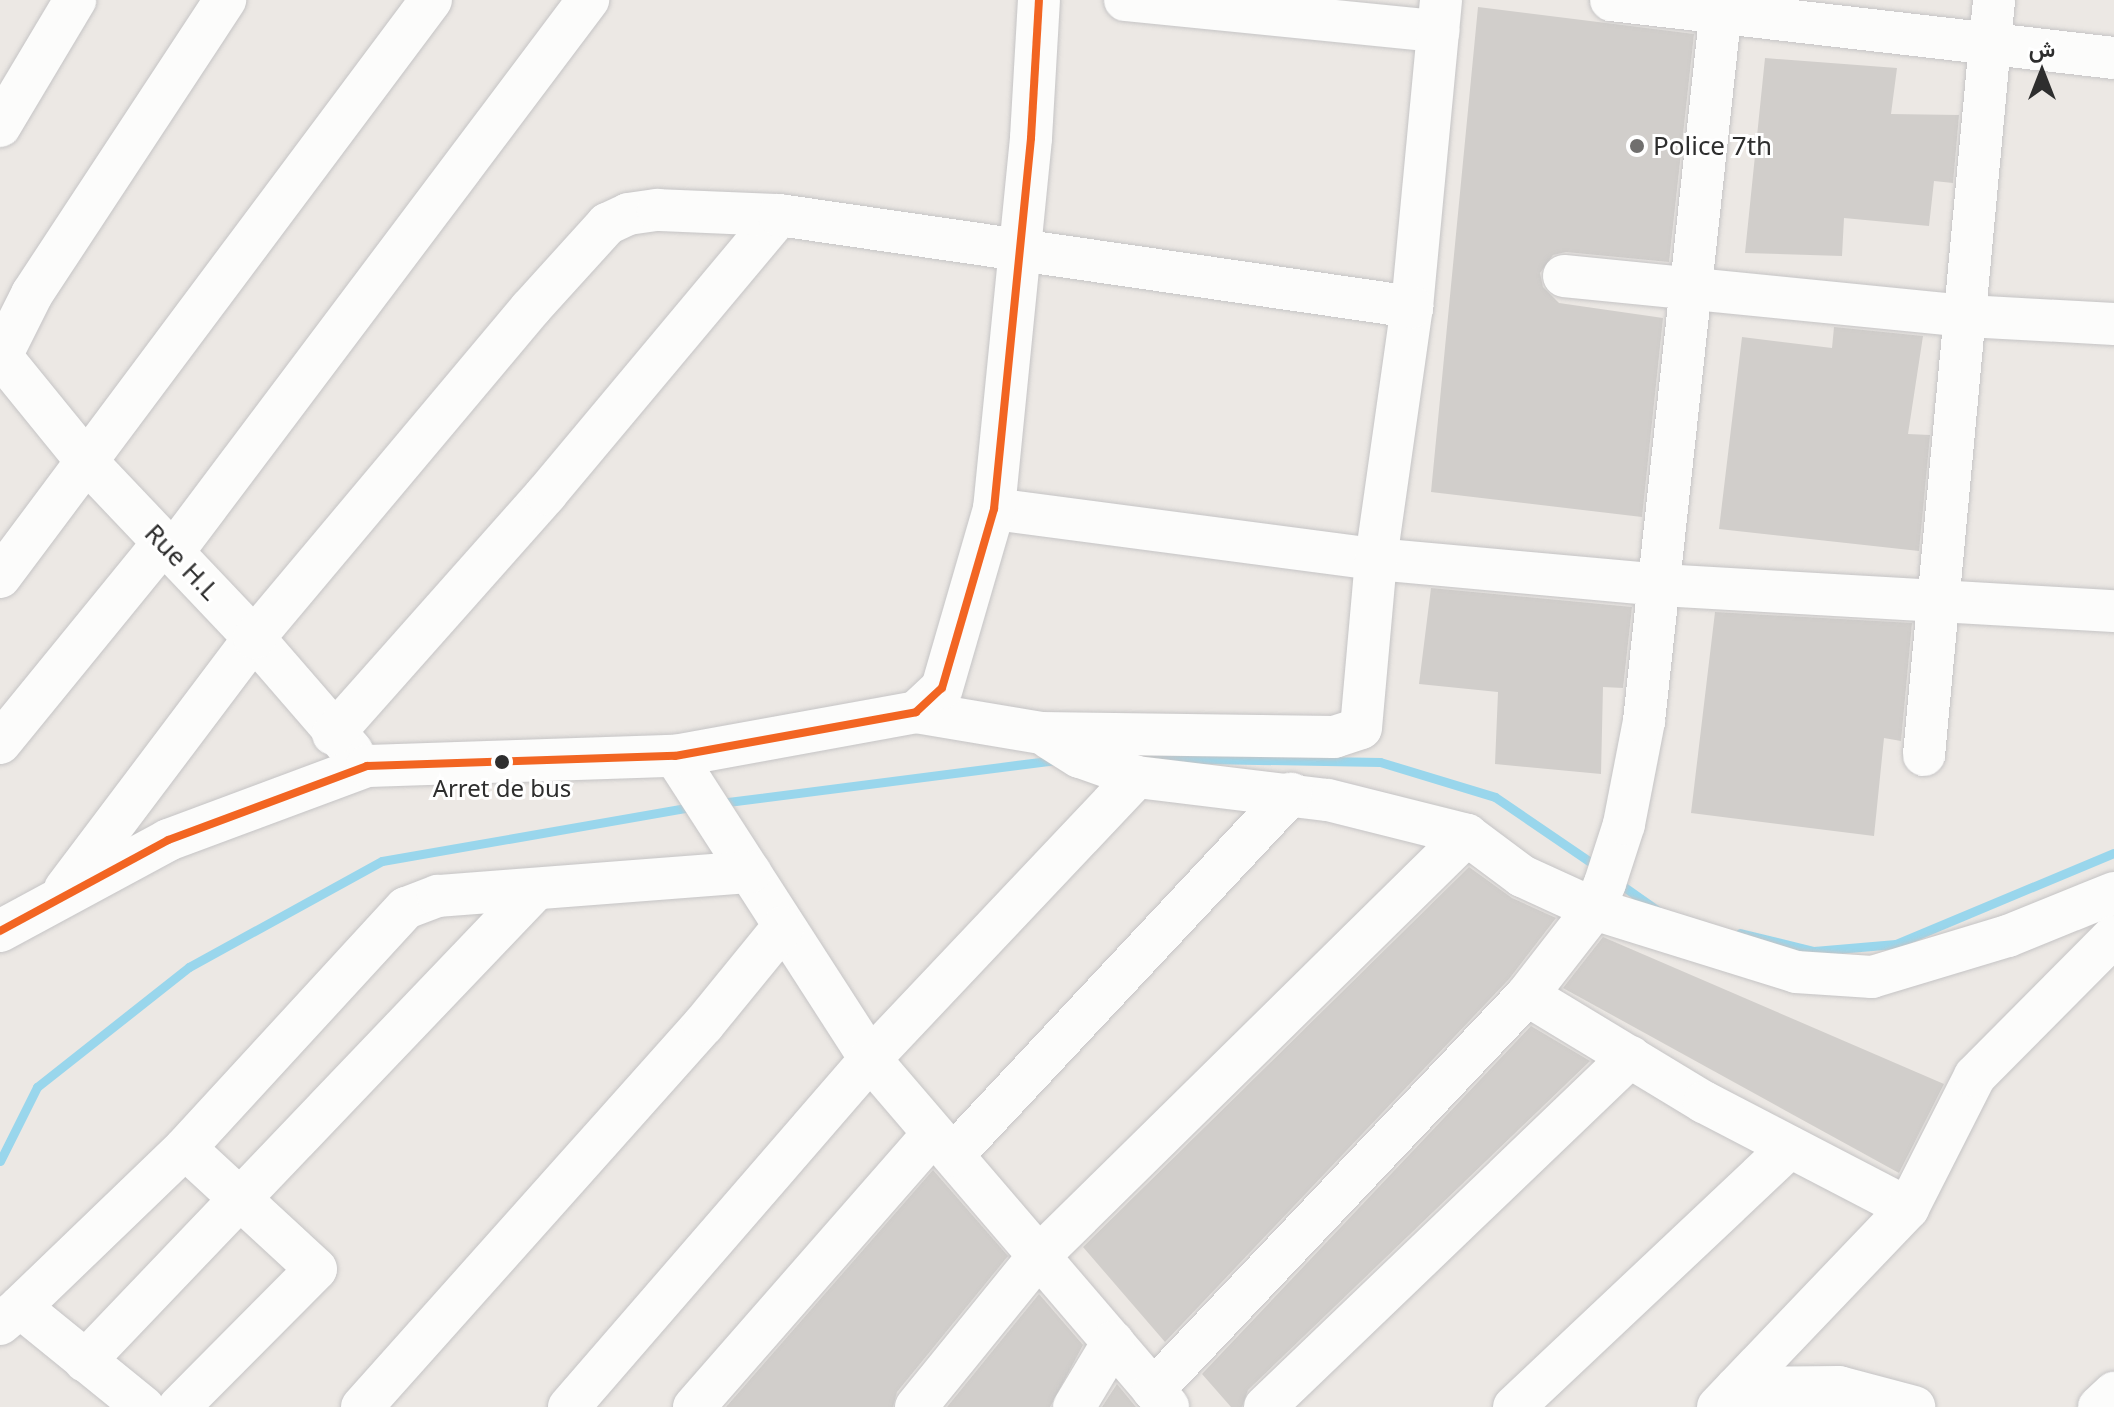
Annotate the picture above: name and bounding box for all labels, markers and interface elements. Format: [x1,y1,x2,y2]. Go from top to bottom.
north arrow [2002,32,2082,112]
text: ش [2029,33,2055,63]
place label: Police 7th [1653,130,1772,162]
marker: Police 7th [1628,137,1646,155]
street label: Rue H.L [138,518,226,606]
marker: Arret de bus [494,754,510,770]
place label: Arret de bus [433,774,571,802]

